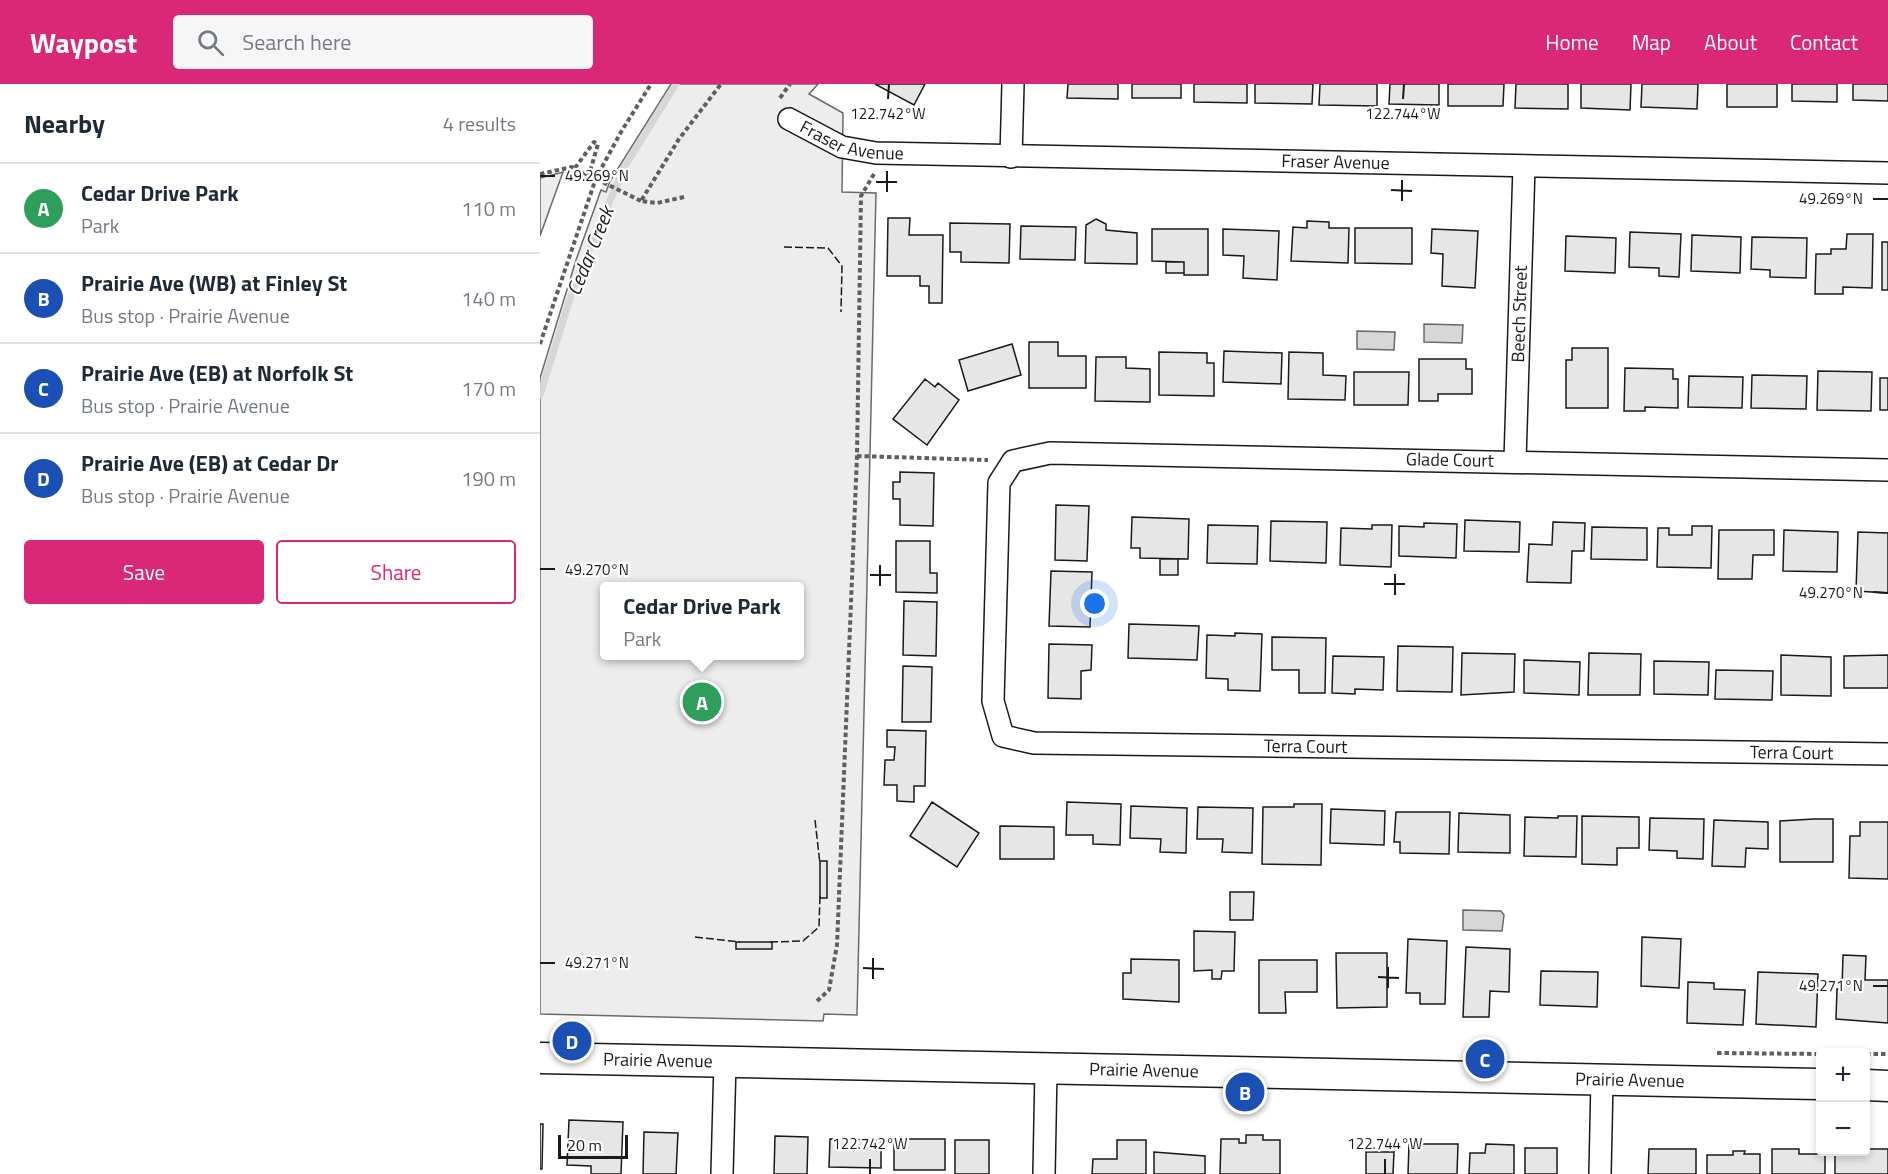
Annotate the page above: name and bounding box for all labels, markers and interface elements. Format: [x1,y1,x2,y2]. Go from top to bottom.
search box [173,15,593,69]
text: Waypost [30,21,137,64]
text: Search here [242,25,351,59]
icon: search [194,26,227,59]
text: Home [1545,26,1599,58]
text: Map [1632,26,1671,58]
text: About [1704,26,1757,58]
text: Contact [1790,26,1858,58]
text: 122.742°W [850,102,926,125]
text: 122.744°W [1365,102,1441,125]
text: Nearby [24,104,105,143]
text: 4 results [443,108,516,139]
street label: Fraser Avenue [795,113,904,167]
street label: Fraser Avenue [1281,147,1390,176]
text: 49.269°N [565,164,629,187]
text: Cedar Drive Park [81,176,239,210]
text: 49.269°N [1799,187,1863,210]
text: A [37,193,50,224]
text: 110 m [461,193,516,224]
water label: Cedar Creek [558,200,622,300]
text: Park [81,210,119,241]
street label: Beech Street [1504,264,1534,363]
text: Prairie Ave (WB) at Finley St [81,266,347,300]
text: B [37,283,50,314]
text: 140 m [461,283,516,314]
text: Bus stop · Prairie Avenue [81,300,290,331]
text: Prairie Ave (EB) at Norfolk St [81,356,353,390]
text: C [38,373,49,404]
text: 170 m [461,373,516,404]
text: Bus stop · Prairie Avenue [81,390,290,421]
street label: Glade Court [1406,445,1495,474]
text: Prairie Ave (EB) at Cedar Dr [81,446,338,480]
text: D [37,463,50,494]
text: 190 m [461,463,516,494]
text: Bus stop · Prairie Avenue [81,480,290,511]
button: Save [24,540,264,604]
button: Share [276,540,516,604]
text: 49.270°N [565,558,629,581]
text: 49.270°N [1799,581,1863,604]
popup [600,582,804,660]
text: Cedar Drive Park [623,589,781,623]
your location [1080,589,1109,618]
text: Park [623,623,661,654]
pin: A [682,680,722,724]
street label: Terra Court [1264,732,1348,760]
street label: Terra Court [1750,738,1834,766]
text: 49.271°N [565,951,629,974]
text: 49.271°N [1799,974,1863,997]
pin: D [552,1018,591,1064]
pin: C [1466,1036,1504,1082]
street label: Prairie Avenue [603,1045,713,1075]
map controls [1816,1048,1870,1156]
button: + [1816,1048,1870,1102]
street label: Prairie Avenue [1089,1055,1199,1084]
street label: Prairie Avenue [1575,1065,1685,1094]
pin: B [1226,1070,1264,1114]
button: − [1816,1102,1870,1156]
scale bar [558,1132,628,1160]
text: 122.742°W [832,1132,908,1155]
text: 122.744°W [1347,1132,1423,1155]
text: 20 m [567,1133,602,1157]

